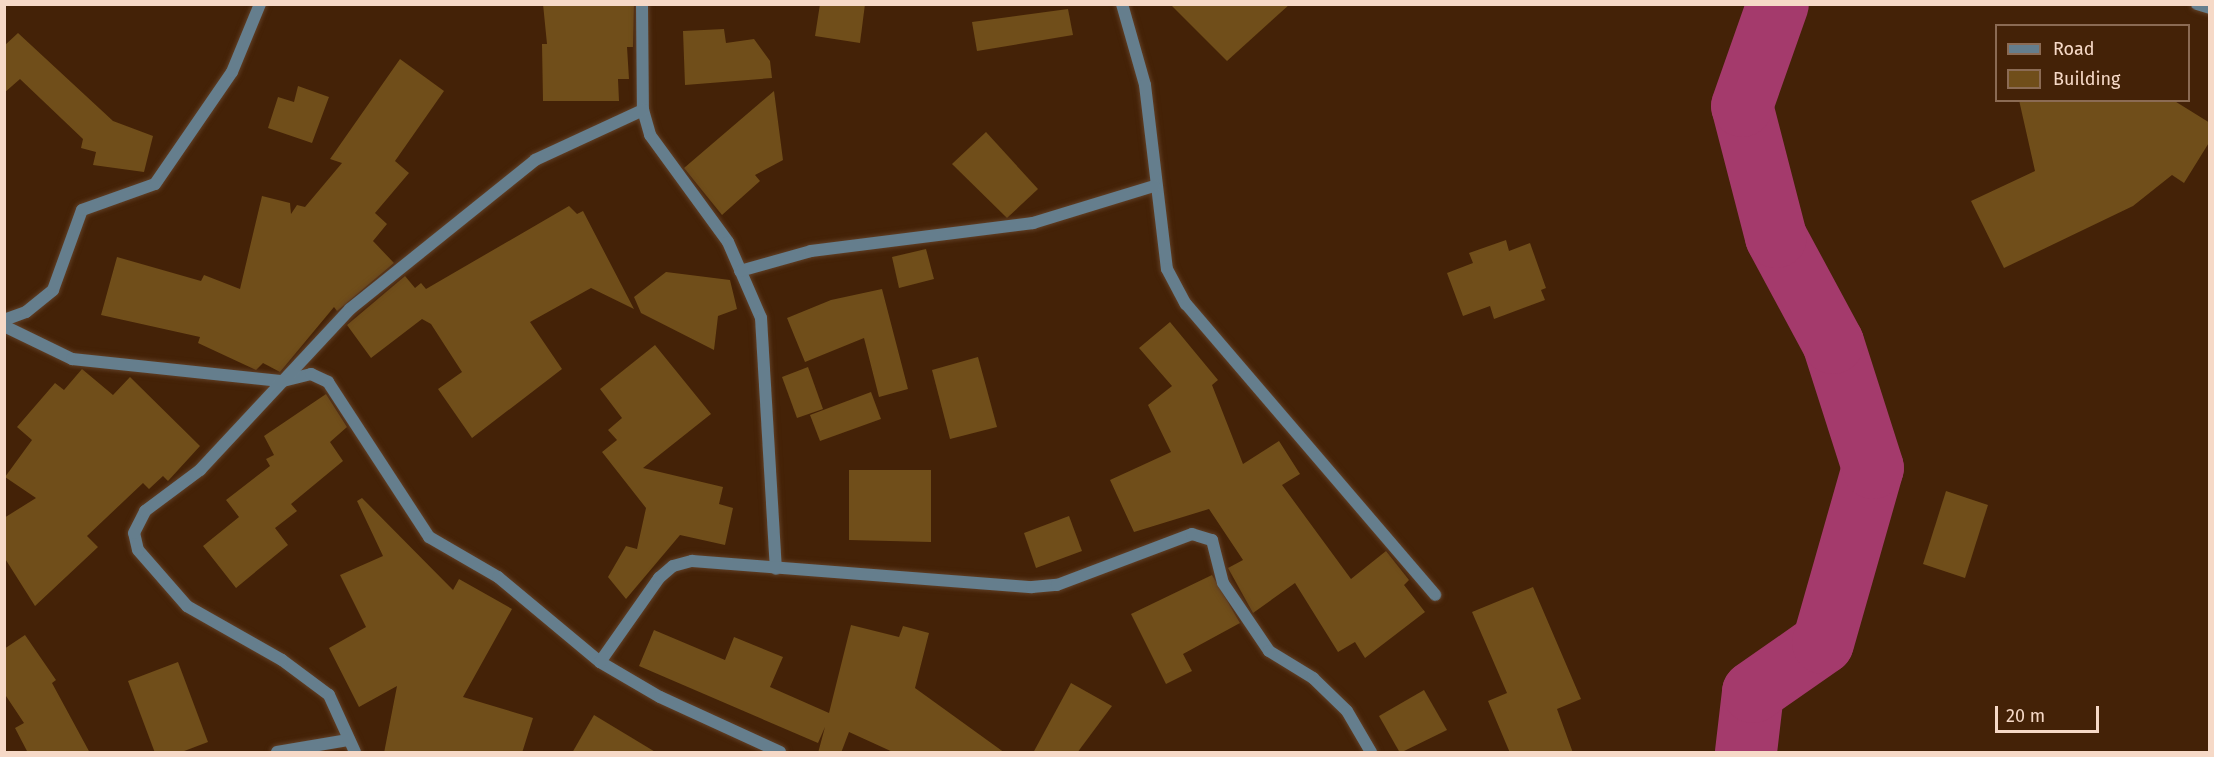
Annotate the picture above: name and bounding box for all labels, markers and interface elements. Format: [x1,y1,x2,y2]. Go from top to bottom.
legend [1995,24,2190,102]
text: Road [2053,38,2095,60]
text: Building [2053,68,2120,90]
scale bar [1998,694,2102,732]
text: 20 m [2006,705,2045,727]

